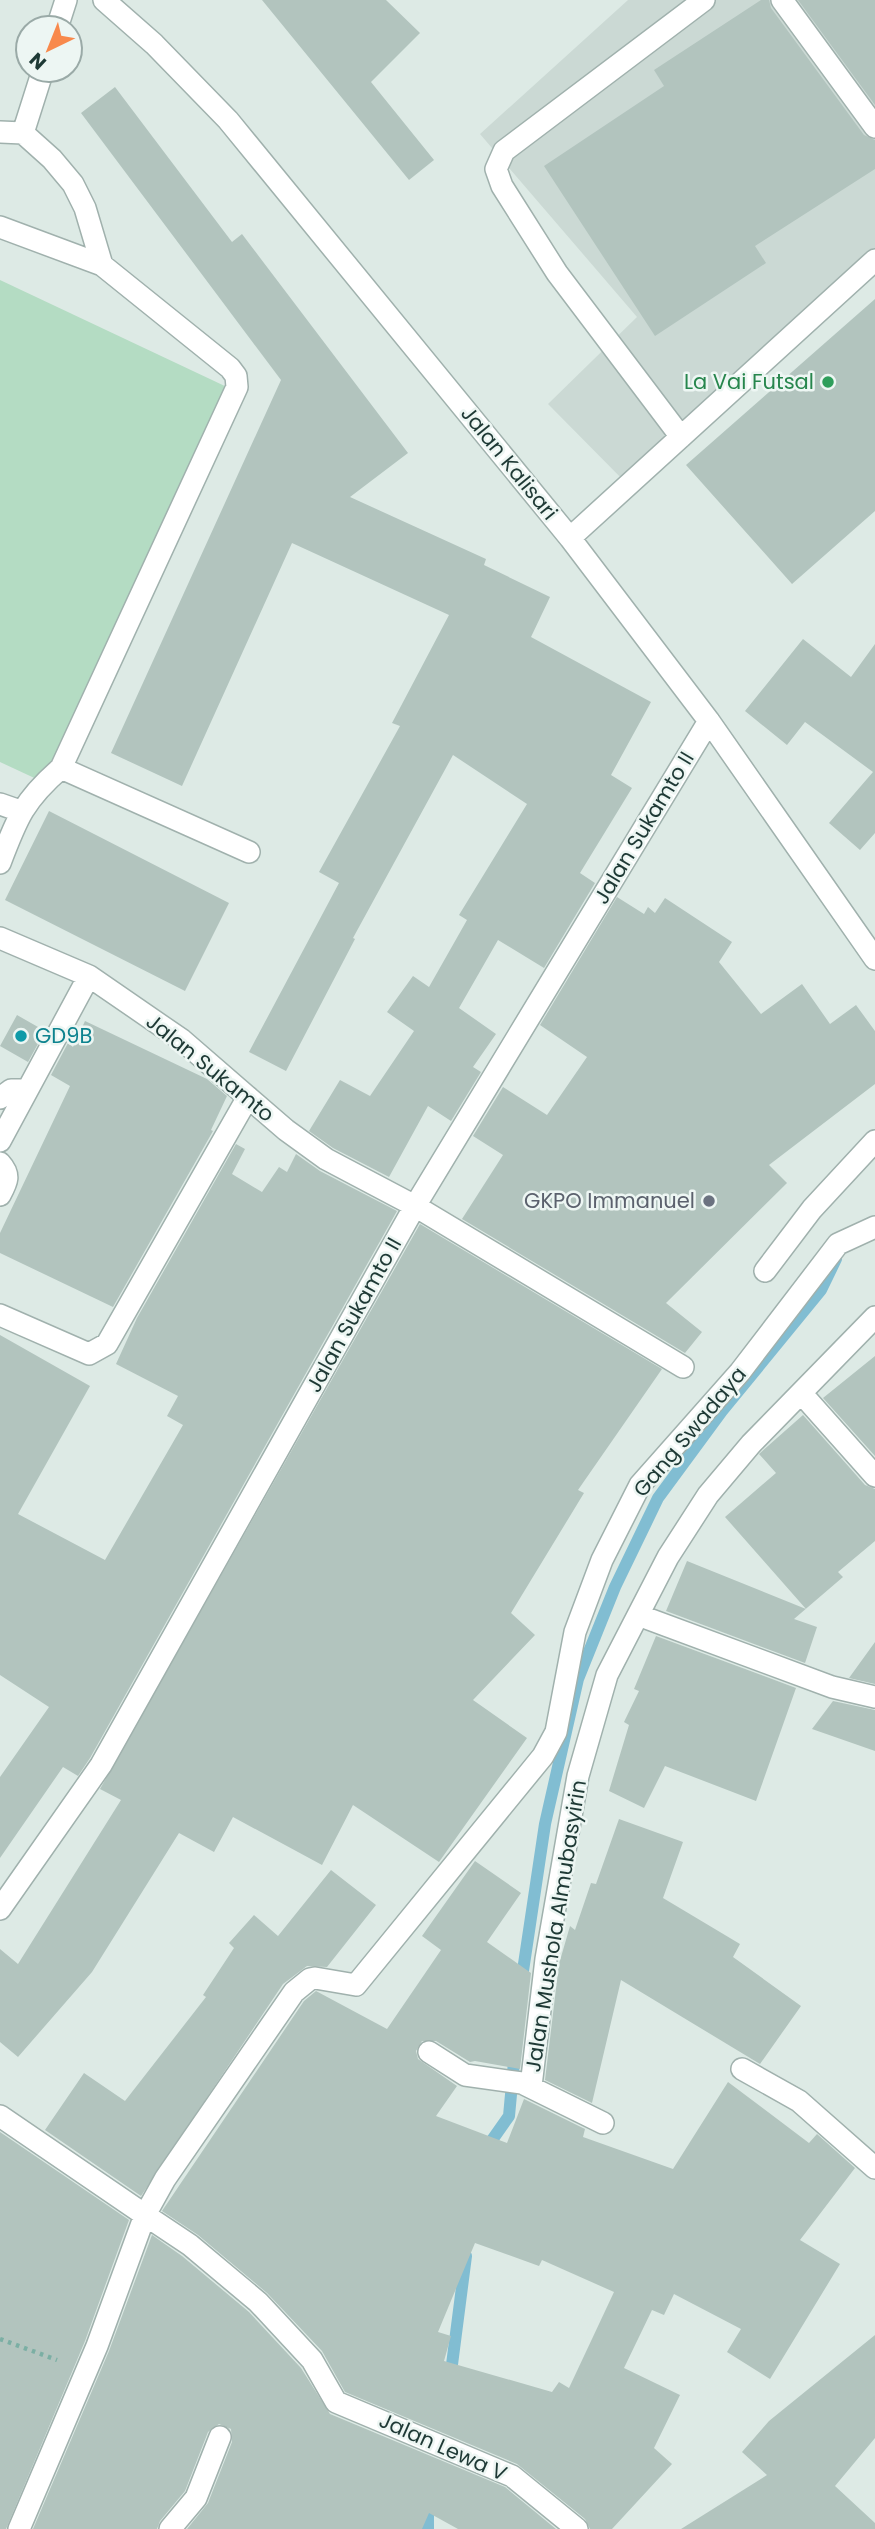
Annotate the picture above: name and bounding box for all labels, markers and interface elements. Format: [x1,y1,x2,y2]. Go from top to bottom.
north arrow [14,14,84,84]
text: N [23,46,52,76]
place label: La Vai Futsal [684,367,814,396]
marker: La Vai Futsal [820,374,836,390]
street label: Jalan Kalisari [454,400,564,526]
street label: Jalan Sukamto II [587,746,701,909]
street label: Jalan Sukamto [140,1007,281,1128]
place label: GD9B [35,1021,92,1050]
marker: GD9B [13,1028,29,1044]
place label: GKPO Immanuel [524,1186,695,1215]
marker: GKPO Immanuel [701,1193,717,1209]
street label: Jalan Sukamto II [299,1232,408,1398]
street label: Gang Swadaya [626,1360,753,1503]
street label: Jalan Mushola Almubasyirin [518,1778,593,2074]
street label: Jalan Lewa V [375,2405,512,2488]

